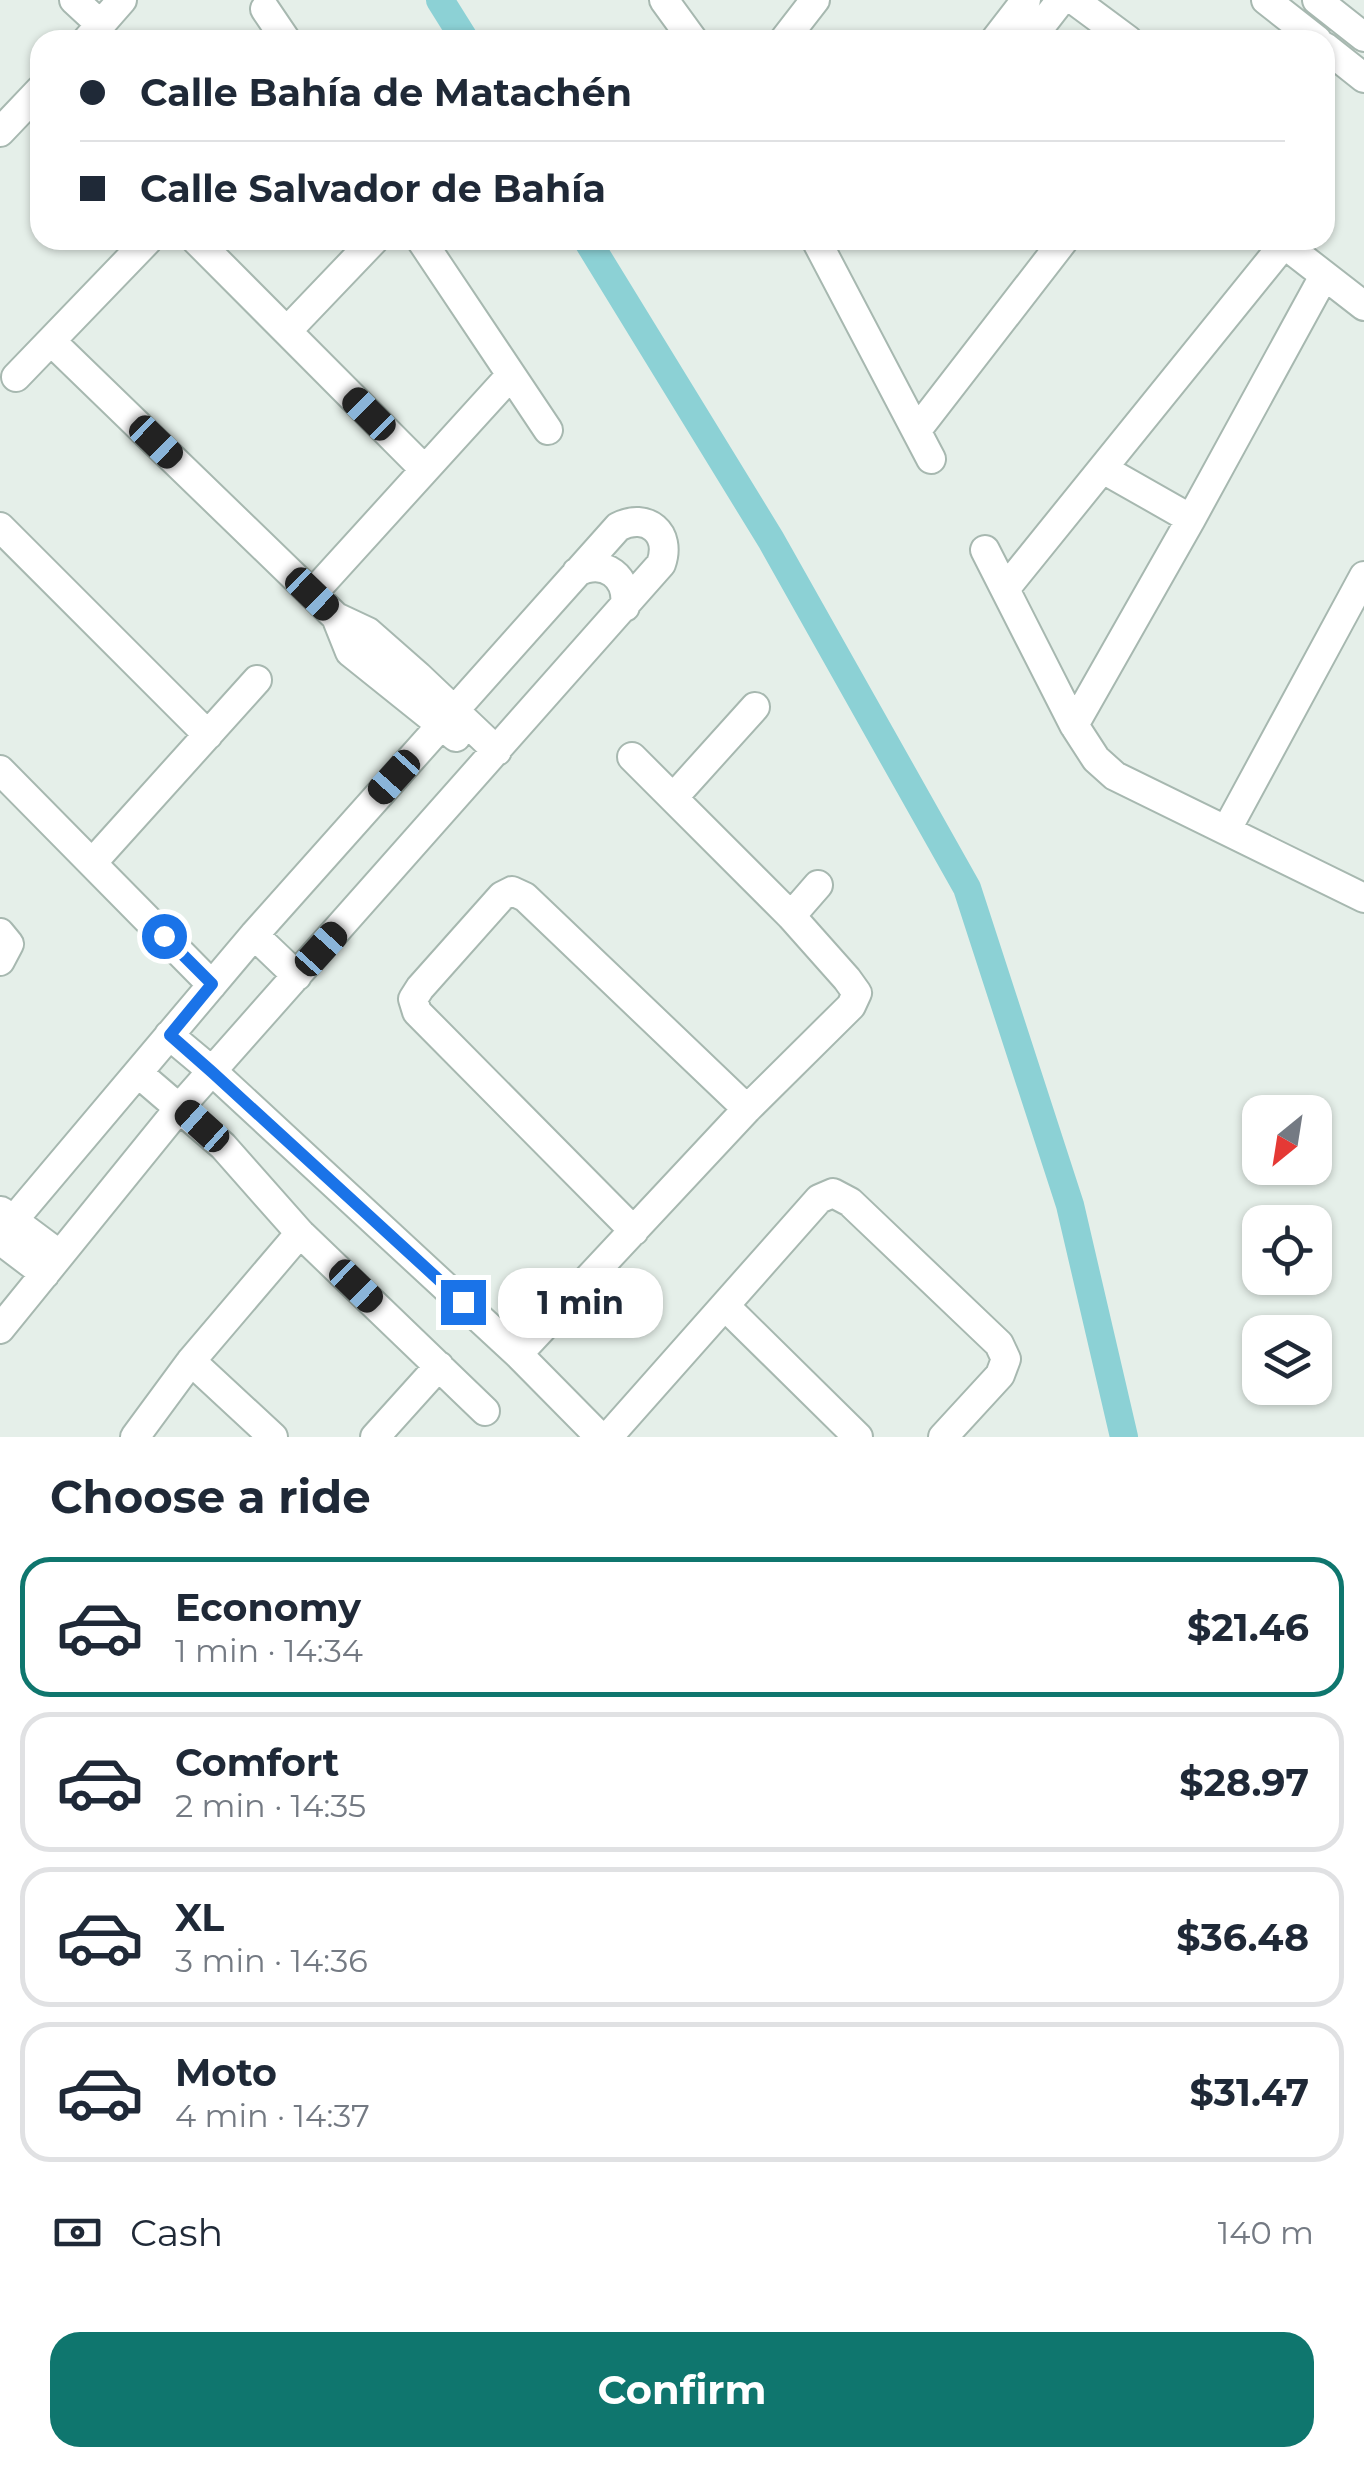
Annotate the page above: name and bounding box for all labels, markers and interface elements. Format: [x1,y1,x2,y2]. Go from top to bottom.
text: Calle Bahía de Matachén [140,69,632,116]
text: Calle Salvador de Bahía [140,165,606,212]
car [337,382,401,446]
car [124,410,188,474]
car [280,562,344,626]
car [363,745,425,809]
route start [142,914,187,959]
car [290,917,352,981]
car [170,1095,234,1157]
north arrow [1242,1095,1332,1185]
map controls [1242,1095,1332,1405]
button: locate [1242,1205,1332,1295]
car [324,1254,388,1318]
callout: 1 min [498,1267,663,1337]
route end [441,1280,486,1325]
text: 1 min [537,1283,624,1322]
button: layers [1242,1315,1332,1405]
text: Choose a ride [50,1469,371,1524]
icon: car [55,1582,145,1672]
text: Economy [175,1584,361,1631]
text: $21.46 [1187,1604,1309,1651]
text: 1 min · 14:34 [175,1631,363,1670]
icon: car [55,1737,145,1827]
text: Comfort [175,1739,339,1786]
text: $28.97 [1179,1759,1309,1806]
text: 2 min · 14:35 [175,1786,366,1825]
icon: car [55,1892,145,1982]
text: XL [175,1894,224,1941]
text: $36.48 [1176,1914,1309,1961]
text: 3 min · 14:36 [175,1941,368,1980]
icon: car [55,2047,145,2137]
text: Moto [175,2049,277,2096]
text: $31.47 [1189,2069,1309,2116]
text: 4 min · 14:37 [175,2096,370,2135]
icon: cash [50,2205,105,2260]
text: Cash [130,2209,223,2256]
text: 140 m [1218,2213,1314,2252]
button: Confirm [50,2332,1314,2447]

